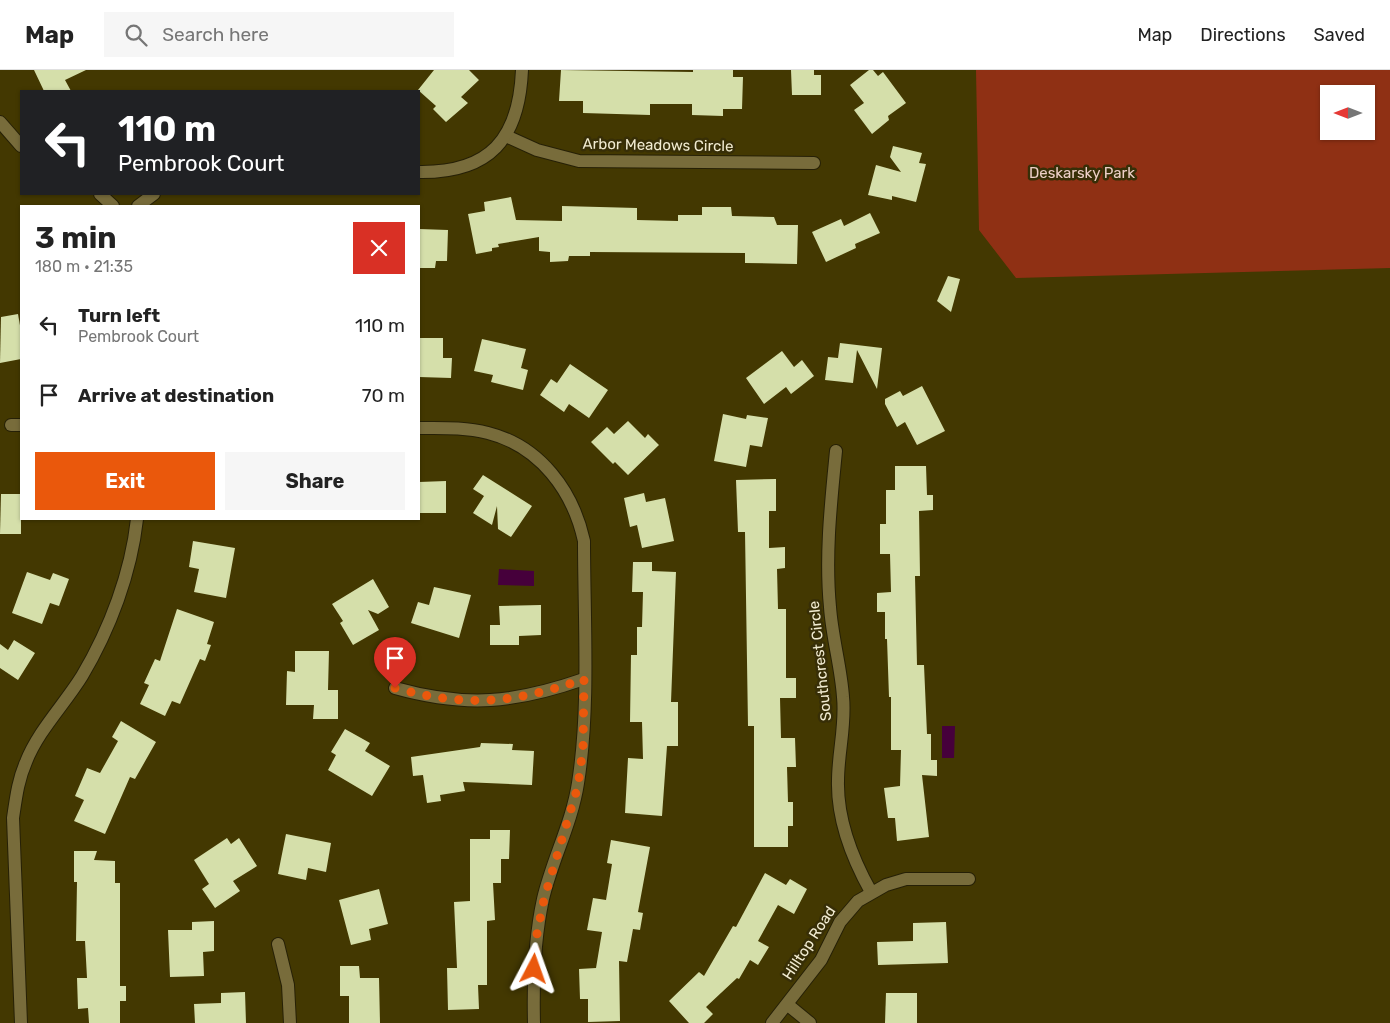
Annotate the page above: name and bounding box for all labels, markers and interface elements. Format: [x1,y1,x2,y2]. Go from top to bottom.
search box [104,12,454,57]
text: Map [25,21,74,49]
icon: search [122,21,150,49]
text: Search here [162,23,269,46]
text: Map [1137,24,1172,46]
text: Directions [1200,24,1286,46]
text: Saved [1314,24,1365,46]
north arrow [1320,85,1375,140]
map controls [1320,85,1375,140]
text: 110 m [118,108,216,150]
icon: left [35,110,100,175]
street label: Arbor Meadows Circle [582,135,734,155]
text: Pembrook Court [118,150,284,177]
park label: Deskarsky Park [1029,164,1135,182]
text: 3 min [35,220,117,256]
button: close [353,222,405,274]
text: 180 m · 21:35 [35,257,133,276]
text: Turn left [78,304,160,327]
icon: left [35,311,63,339]
text: 110 m [355,314,405,337]
text: Pembrook Court [78,327,199,346]
icon: arrive [35,381,63,409]
text: Arrive at destination [78,384,274,407]
text: 70 m [362,384,405,407]
button: Exit [35,452,215,510]
button: Share [225,452,405,510]
street label: Southcrest Circle [805,600,835,722]
pin [374,637,416,688]
icon: arrive [381,644,409,672]
street label: Hilltop Road [779,903,839,983]
position arrow [507,942,559,994]

